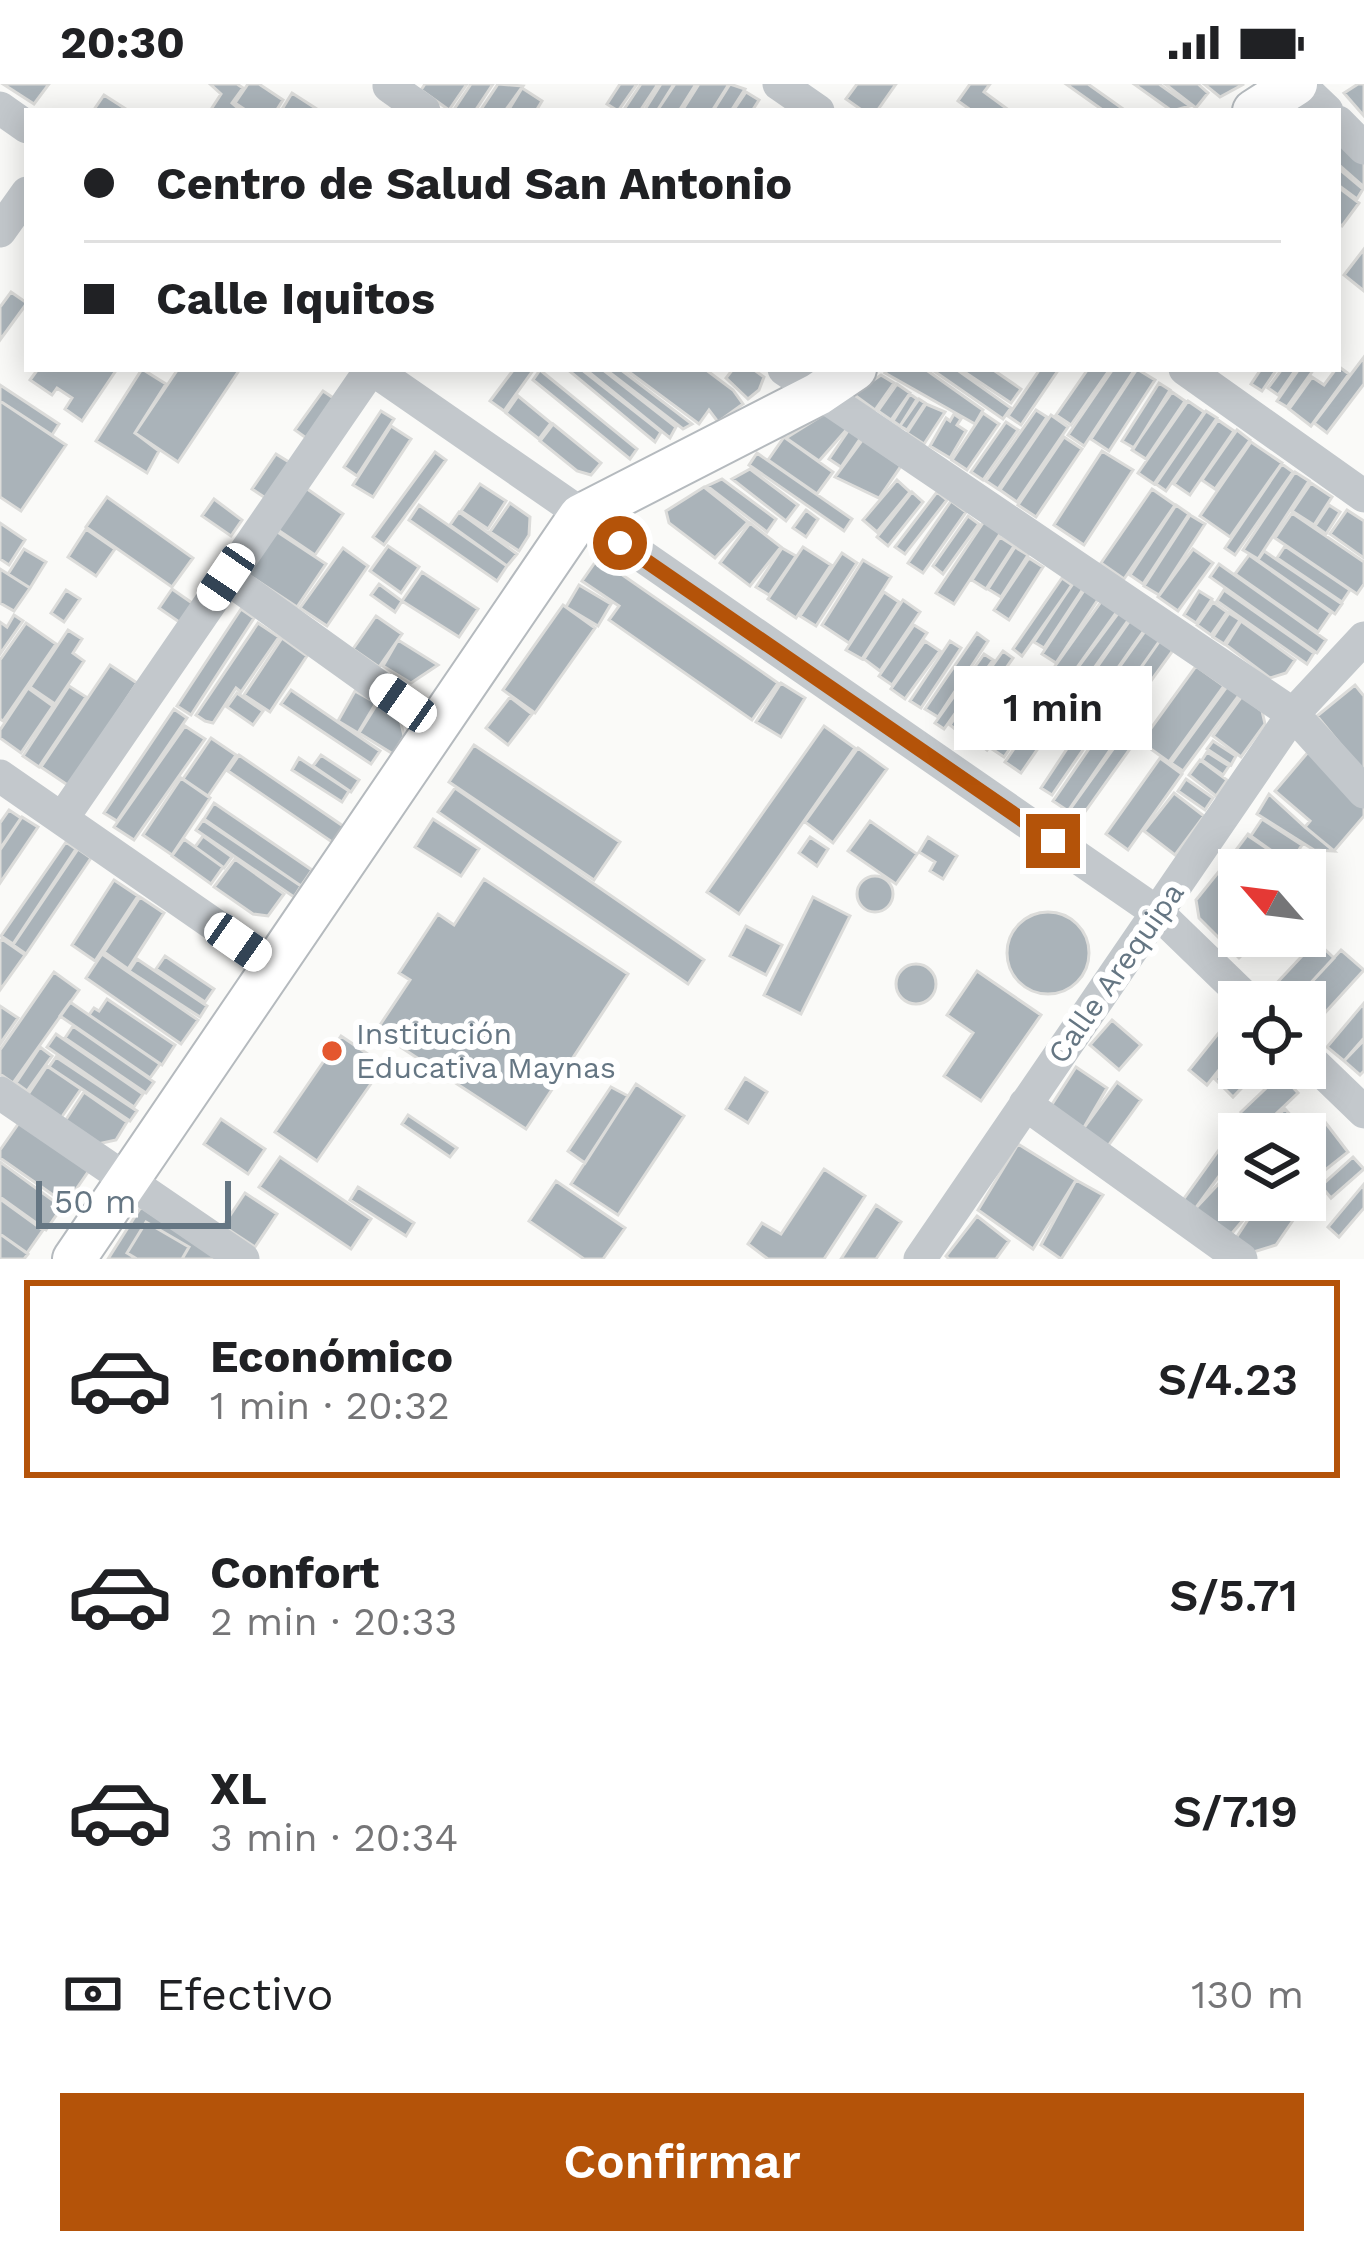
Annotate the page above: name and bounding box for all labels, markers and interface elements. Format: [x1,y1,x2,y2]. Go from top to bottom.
text: 20:30 [60,16,185,69]
text: Centro de Salud San Antonio [156,157,792,210]
text: Calle Iquitos [156,272,435,325]
route start [593,516,647,570]
car [191,537,261,617]
callout: 1 min [954,667,1152,751]
car [363,668,443,738]
text: 1 min [1003,685,1103,730]
route end [1026,814,1080,868]
north arrow [1218,849,1326,957]
map controls [1218,849,1326,1221]
street label: Calle Arequipa [1040,876,1191,1070]
car [198,907,278,977]
button: locate [1218,981,1326,1089]
place label: Institución Educativa Maynas [356,1016,616,1085]
marker: Institución Educativa Maynas [319,1038,345,1064]
button: layers [1218,1113,1326,1221]
scale bar [36,1175,231,1228]
text: 50 m [54,1182,136,1221]
icon: car [66,1325,174,1433]
text: Económico [210,1330,453,1383]
text: S/4.23 [1158,1353,1298,1406]
text: 1 min · 20:32 [210,1383,450,1428]
icon: car [66,1541,174,1649]
text: Confort [210,1546,379,1599]
text: S/5.71 [1170,1569,1298,1622]
text: 2 min · 20:33 [210,1599,457,1644]
icon: car [66,1757,174,1865]
text: XL [210,1762,267,1815]
text: S/7.19 [1173,1785,1298,1838]
text: 3 min · 20:34 [210,1815,458,1860]
icon: cash [60,1961,126,2027]
text: Efectivo [156,1968,333,2021]
text: 130 m [1191,1972,1304,2017]
button: Confirmar [60,2093,1304,2231]

